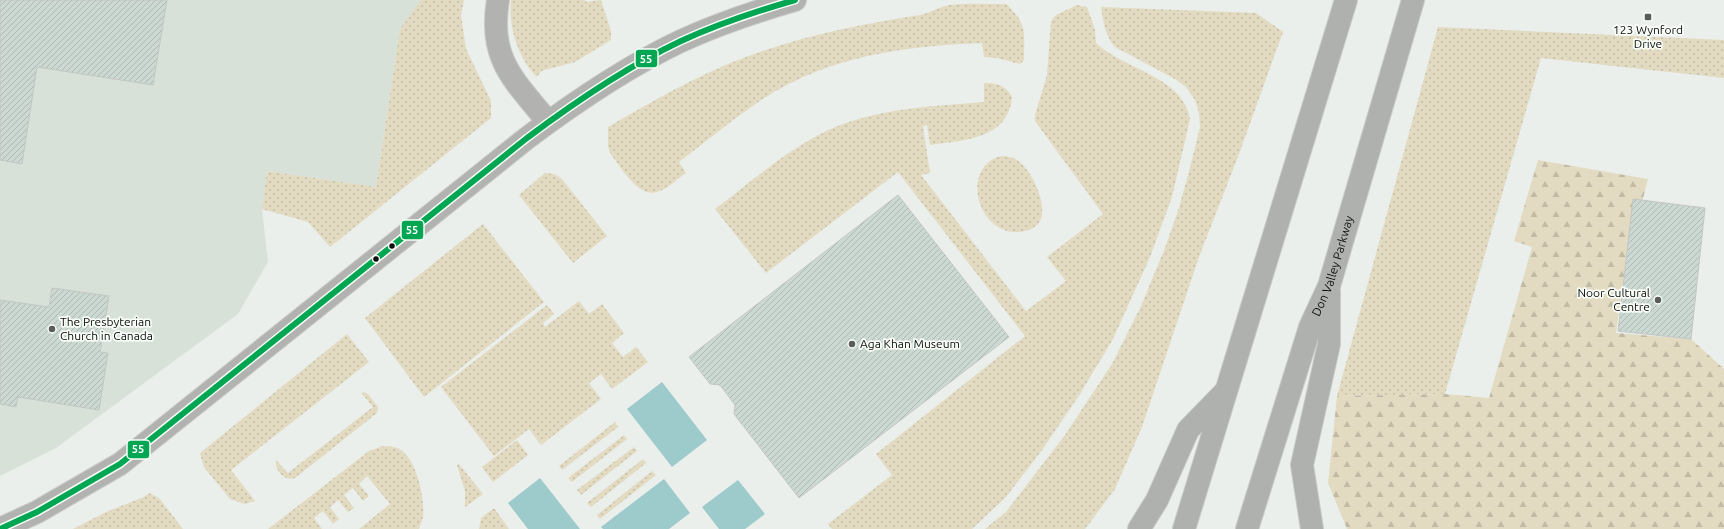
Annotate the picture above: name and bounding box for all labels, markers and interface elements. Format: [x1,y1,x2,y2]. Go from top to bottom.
marker: 123 Wynford Drive [1643,12,1653,22]
place label: 123 Wynford Drive [1613,23,1683,50]
line badge: 55 [635,49,658,68]
text: 55 [640,53,652,65]
street label: Don Valley Parkway [1309,214,1355,318]
line badge: 55 [401,220,424,240]
text: 55 [406,224,418,236]
unlabelled marker [387,241,397,251]
unlabelled marker [371,254,381,264]
place label: Noor Cultural Centre [1577,286,1650,313]
marker: Noor Cultural Centre [1653,295,1663,305]
place label: The Presbyterian Church in Canada [60,315,153,342]
marker: The Presbyterian Church in Canada [47,324,57,334]
place label: Aga Khan Museum [860,337,960,350]
marker: Aga Khan Museum [847,339,857,349]
line badge: 55 [127,440,150,459]
text: 55 [132,443,144,455]

